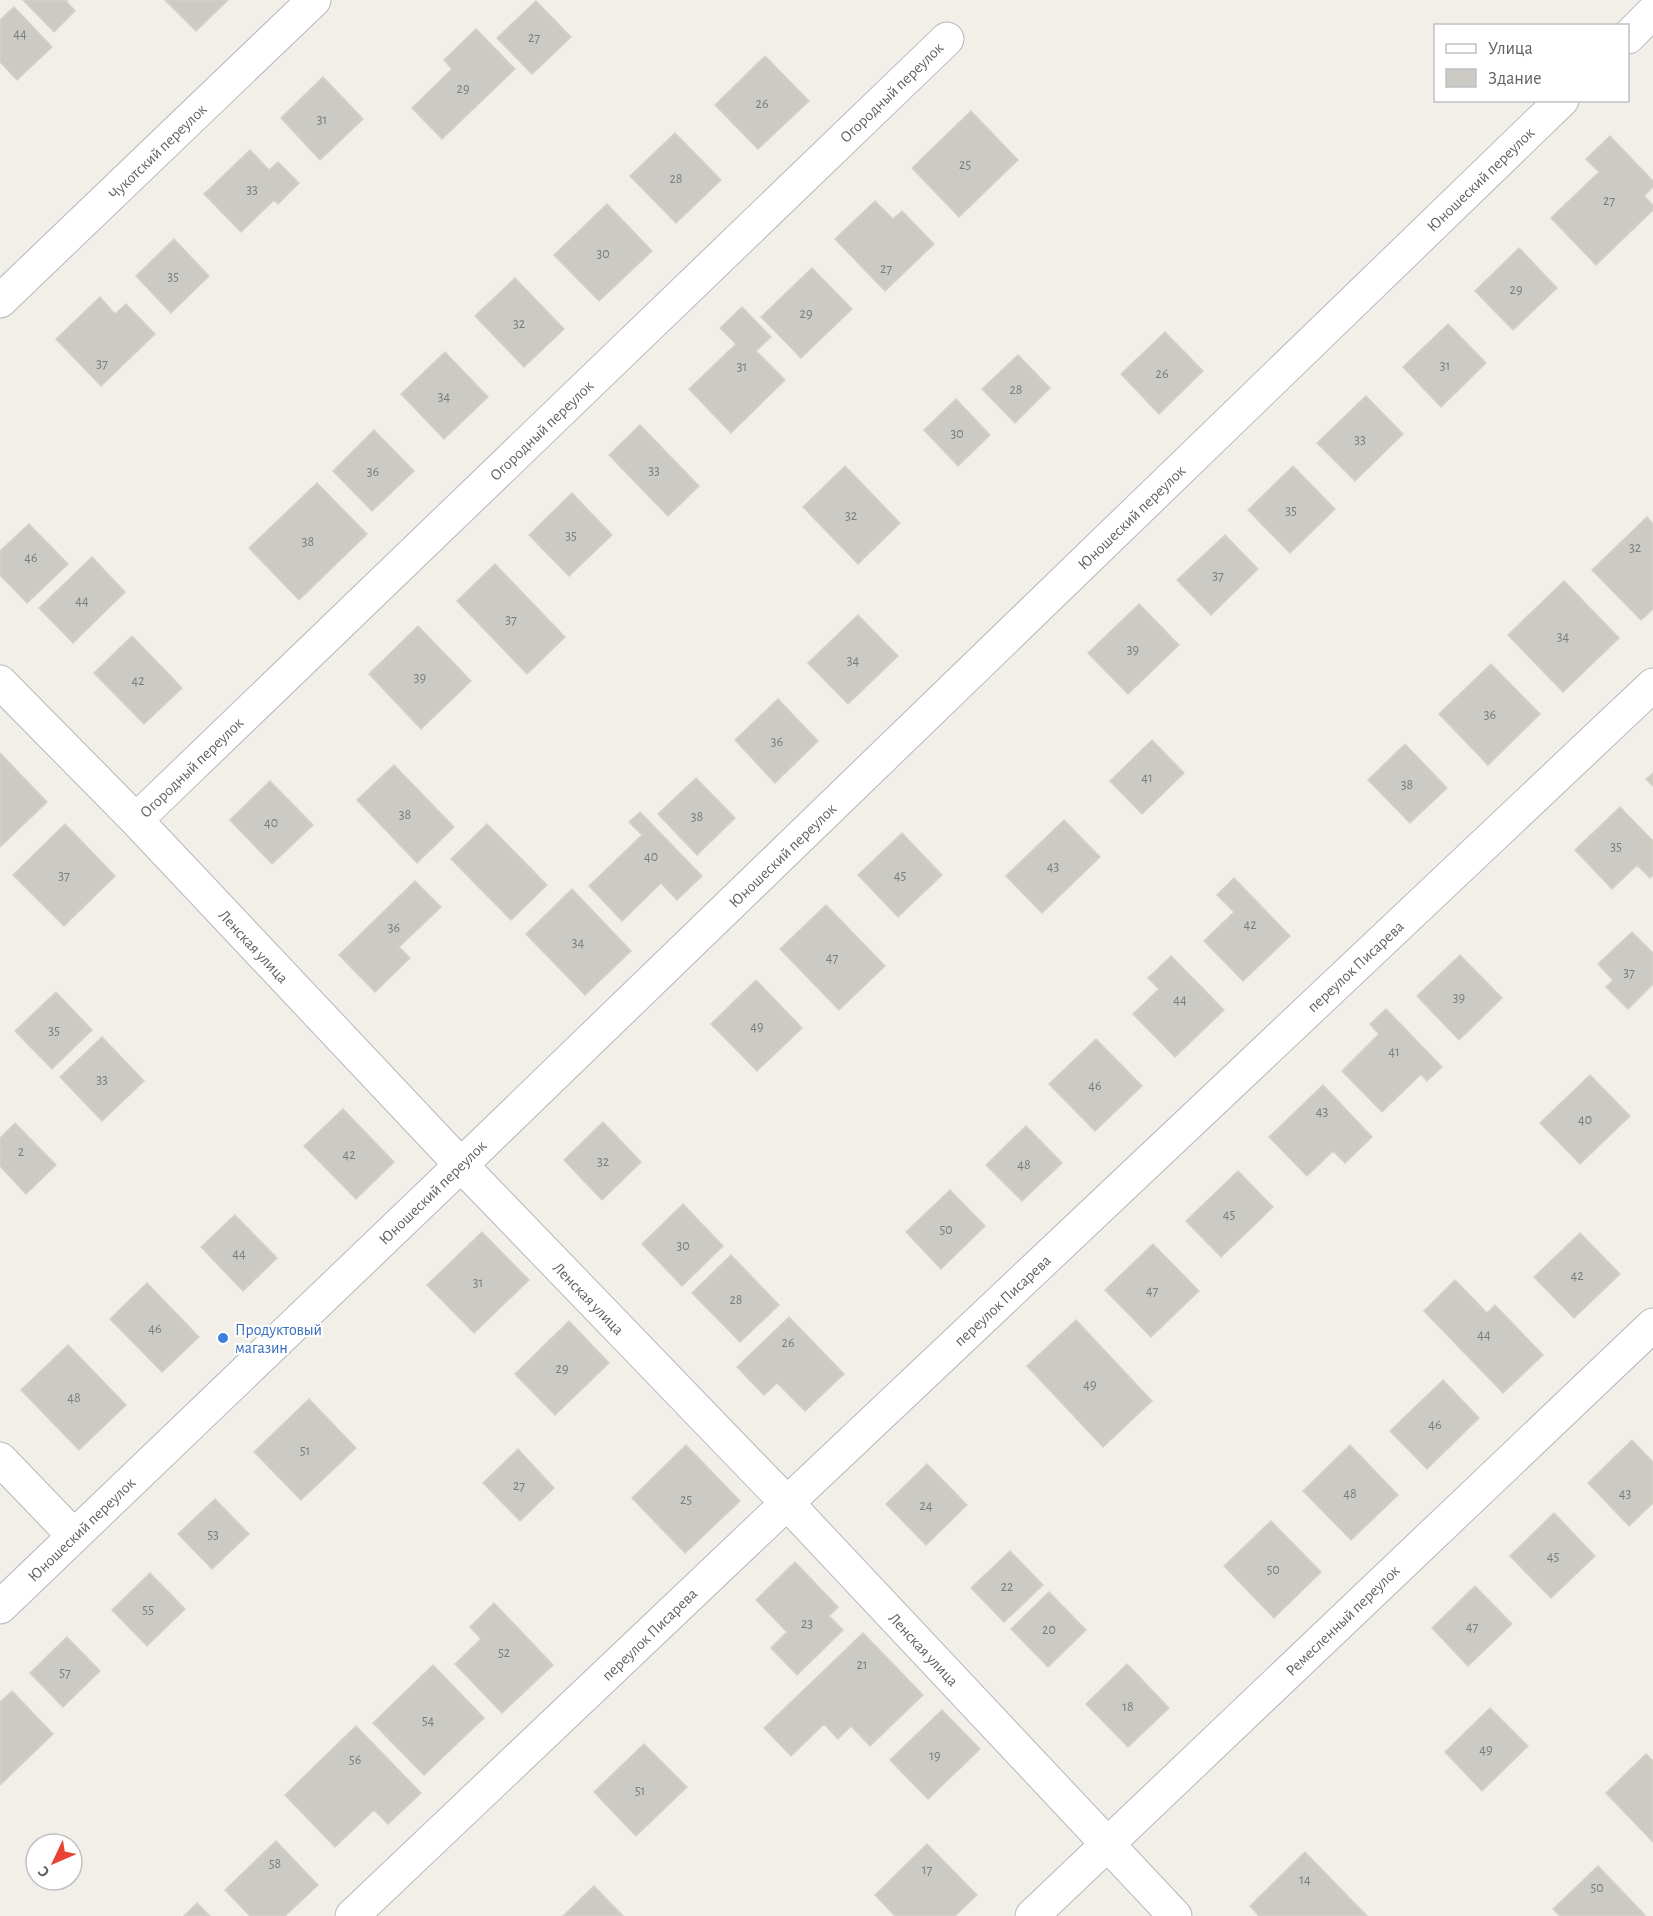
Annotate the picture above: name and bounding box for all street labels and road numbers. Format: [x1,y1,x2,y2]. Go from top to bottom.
street label: Огородный переулок [837,39,948,147]
street label: Чукотский переулок [106,101,211,203]
street label: Юношеский переулок [1424,124,1538,236]
street label: Огородный переулок [487,377,598,485]
street label: Юношеский переулок [1075,462,1189,574]
street label: Огородный переулок [137,714,248,822]
street label: Юношеский переулок [726,800,840,912]
street label: Ленская улица [215,907,291,987]
street label: переулок Писарева [1304,918,1408,1016]
street label: Юношеский переулок [376,1137,490,1249]
street label: переулок Писарева [951,1252,1055,1350]
street label: Ленская улица [549,1259,627,1339]
street label: Юношеский переулок [25,1474,139,1586]
street label: Ремесленный переулок [1283,1562,1404,1680]
street label: переулок Писарева [599,1585,701,1685]
street label: Ленская улица [885,1610,961,1690]

